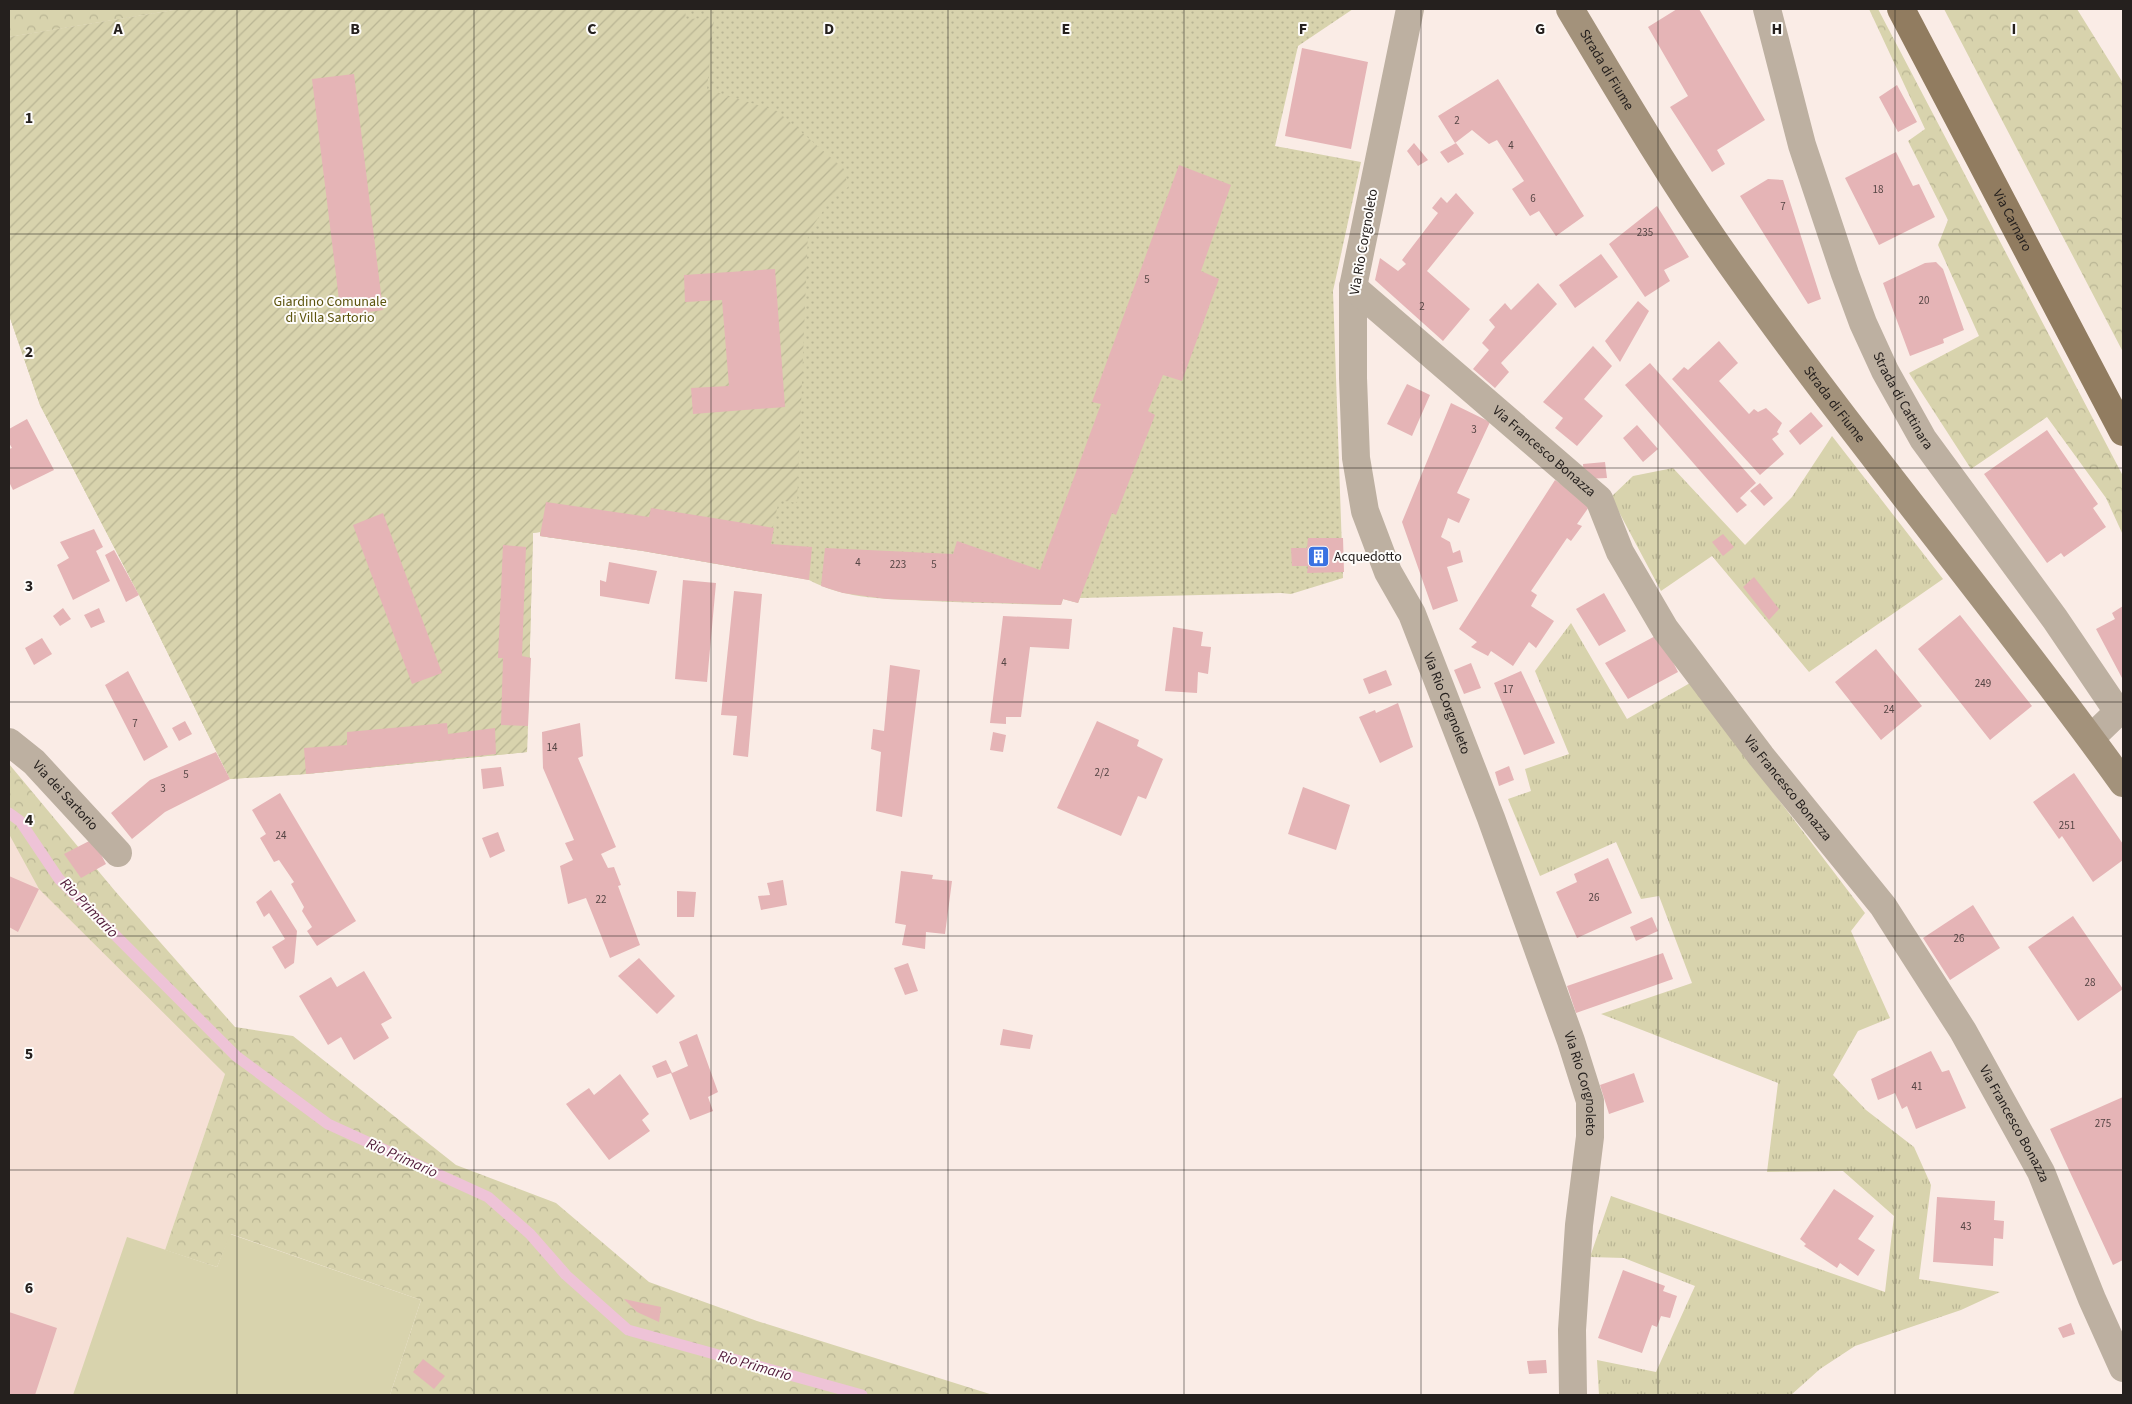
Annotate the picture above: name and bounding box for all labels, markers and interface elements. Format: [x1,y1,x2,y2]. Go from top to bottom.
text: A [112,18,123,40]
text: B [350,18,360,40]
text: C [587,18,597,40]
text: D [824,18,834,40]
text: E [1062,18,1070,40]
text: F [1299,18,1307,40]
text: G [1535,18,1545,40]
text: H [1772,18,1782,40]
text: I [2012,18,2016,40]
street label: Strada di Fiume [1574,25,1639,114]
text: 1 [25,107,33,129]
house number: 2 [1454,113,1460,128]
house number: 4 [1508,138,1514,153]
house number: 18 [1873,182,1884,197]
street label: Via Carnaro [1988,186,2037,255]
street label: Via Rio Corgnoleto [1345,187,1383,297]
house number: 6 [1530,191,1536,206]
house number: 7 [1780,199,1786,214]
house number: 235 [1637,225,1653,240]
house number: 5 [1144,272,1150,287]
park label: Giardino Comunale di Villa Sartorio [273,292,387,328]
house number: 20 [1919,293,1929,308]
house number: 2 [1419,299,1425,314]
text: 2 [25,341,33,363]
street label: Strada di Cattinara [1868,349,1938,454]
street label: Strada di Fiume [1798,362,1870,447]
street label: Via Francesco Bonazza [1488,401,1600,502]
house number: 3 [1471,422,1477,437]
building icon: Acquedotto [1306,545,1330,569]
place label: Acquedotto [1334,547,1402,567]
house number: 4 [855,555,861,570]
house number: 223 [890,557,906,572]
house number: 5 [931,557,937,572]
text: 3 [25,575,33,597]
street label: Via Rio Corgnoleto [1418,650,1475,757]
house number: 4 [1001,655,1007,670]
house number: 249 [1975,676,1991,691]
house number: 17 [1503,682,1513,697]
house number: 24 [1884,702,1895,717]
house number: 7 [132,716,138,731]
street label: Via Francesco Bonazza [1739,731,1837,846]
house number: 14 [547,740,558,755]
street label: Via dei Sartorio [28,756,103,835]
house number: 2/2 [1095,765,1109,780]
house number: 5 [183,767,189,782]
house number: 3 [160,781,166,796]
text: 4 [25,809,34,831]
house number: 251 [2059,818,2075,833]
house number: 24 [276,828,287,843]
water label: Rio Primario [55,873,123,943]
house number: 26 [1589,890,1600,905]
house number: 22 [596,892,606,907]
house number: 26 [1954,931,1965,946]
house number: 28 [2085,975,2096,990]
street label: Via Rio Corgnoleto [1558,1029,1600,1136]
text: 5 [25,1043,33,1065]
street label: Via Francesco Bonazza [1974,1062,2054,1185]
house number: 41 [1912,1079,1922,1094]
house number: 275 [2095,1116,2111,1131]
water label: Rio Primario [363,1133,441,1183]
house number: 43 [1961,1219,1971,1234]
text: 6 [25,1277,33,1299]
water label: Rio Primario [716,1345,795,1387]

